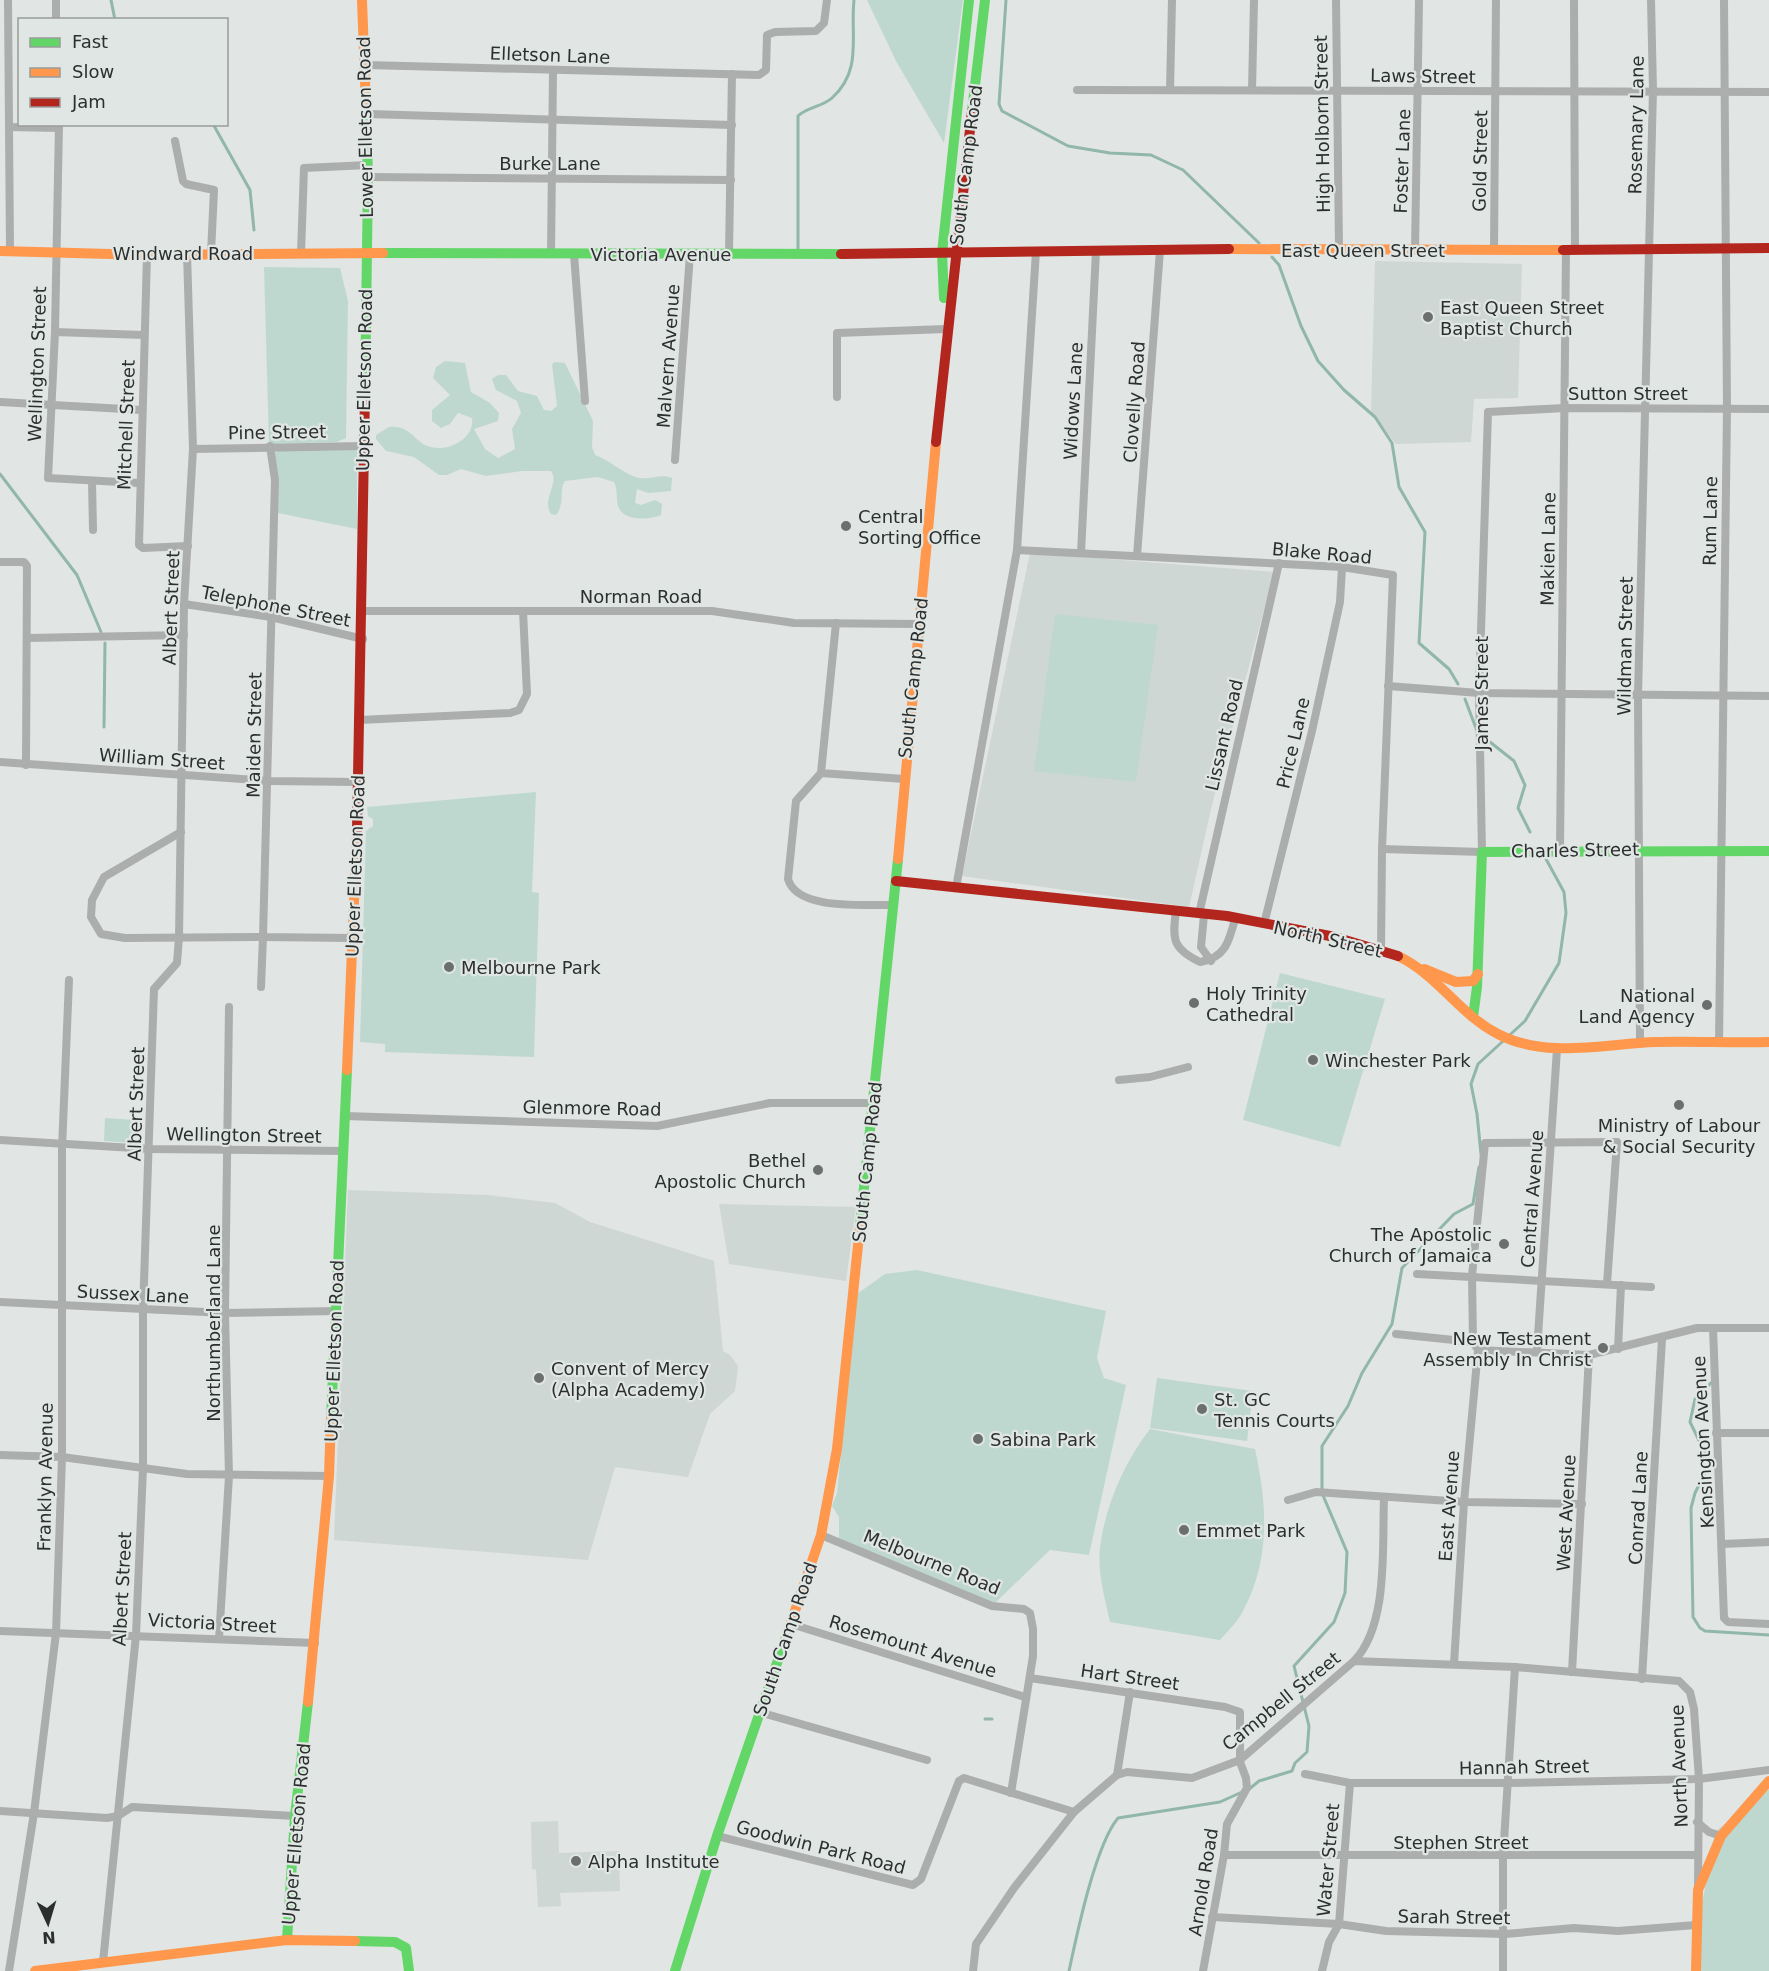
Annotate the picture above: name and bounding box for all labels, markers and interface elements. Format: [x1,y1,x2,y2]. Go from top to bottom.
legend [18,18,228,126]
text: Fast [72,31,108,52]
street label: High Holborn Street [1310,35,1334,213]
street label: Lower Elletson Road [353,36,377,218]
street label: Elletson Lane [489,42,611,68]
street label: Rosemary Lane [1624,55,1648,195]
text: Slow [72,61,114,82]
street label: Laws Street [1370,65,1476,87]
street label: South Camp Road [946,84,986,246]
text: Jam [71,91,106,112]
street label: Foster Lane [1390,108,1414,214]
street label: Gold Street [1469,110,1491,212]
street label: Burke Lane [499,153,601,174]
street label: East Queen Street [1281,240,1445,261]
street label: Windward Road [113,243,253,264]
street label: Victoria Avenue [591,244,731,265]
street label: Malvern Avenue [652,283,684,429]
street label: Wellington Street [24,286,50,442]
street label: Upper Elletson Road [352,289,376,471]
place label: East Queen Street Baptist Church [1440,297,1604,339]
marker: East Queen Street Baptist Church [1421,310,1435,324]
street label: Clovelly Road [1119,340,1149,464]
street label: Widows Lane [1059,341,1087,461]
street label: Mitchell Street [113,359,139,491]
street label: Sutton Street [1568,383,1688,404]
street label: Pine Street [228,421,326,443]
street label: Rum Lane [1699,476,1721,566]
street label: Makien Lane [1537,492,1559,606]
place label: Central Sorting Office [858,506,981,548]
marker: Central Sorting Office [839,519,853,533]
street label: Blake Road [1271,538,1373,568]
street label: Albert Street [159,550,183,666]
street label: Wildman Street [1613,576,1637,716]
street label: Telephone Street [198,581,353,631]
street label: Norman Road [580,586,702,607]
street label: South Camp Road [894,597,932,759]
street label: James Street [1471,636,1492,751]
street label: Maiden Street [242,672,266,798]
street label: Lissant Road [1201,677,1247,793]
street label: Price Lane [1272,695,1314,791]
street label: William Street [98,744,226,774]
street label: Upper Elletson Road [341,774,369,958]
street label: Charles Street [1511,838,1639,862]
street label: North Street [1272,916,1384,962]
place label: Melbourne Park [461,957,601,978]
marker: Melbourne Park [442,960,456,974]
place label: Holy Trinity Cathedral [1206,983,1307,1025]
place label: National Land Agency [1579,985,1695,1027]
marker: Holy Trinity Cathedral [1187,996,1201,1010]
marker: National Land Agency [1700,998,1714,1012]
street label: Albert Street [124,1046,148,1162]
place label: Winchester Park [1325,1050,1471,1071]
marker: Winchester Park [1306,1053,1320,1067]
street label: South Camp Road [848,1081,886,1243]
street label: Glenmore Road [522,1096,662,1120]
marker: Ministry of Labour & Social Security [1672,1098,1686,1112]
place label: Ministry of Labour & Social Security [1598,1115,1761,1157]
street label: Wellington Street [166,1123,322,1147]
street label: Central Avenue [1517,1129,1547,1269]
place label: Bethel Apostolic Church [654,1150,806,1192]
marker: Bethel Apostolic Church [811,1163,825,1177]
street label: Northumberland Lane [203,1224,224,1422]
place label: The Apostolic Church of Jamaica [1329,1224,1492,1266]
marker: The Apostolic Church of Jamaica [1497,1237,1511,1251]
street label: Upper Elletson Road [320,1259,348,1443]
street label: Sussex Lane [76,1281,190,1307]
place label: New Testament Assembly In Christ [1423,1328,1591,1370]
marker: New Testament Assembly In Christ [1596,1341,1610,1355]
street label: Kensington Avenue [1688,1355,1718,1529]
place label: Convent of Mercy (Alpha Academy) [551,1358,709,1400]
marker: Convent of Mercy (Alpha Academy) [532,1371,546,1385]
place label: St. GC Tennis Courts [1213,1389,1335,1431]
street label: Franklyn Avenue [33,1402,57,1552]
marker: St. GC Tennis Courts [1195,1402,1209,1416]
place label: Sabina Park [990,1429,1097,1450]
marker: Sabina Park [971,1432,985,1446]
street label: East Avenue [1435,1450,1463,1562]
street label: Conrad Lane [1625,1450,1651,1566]
street label: West Avenue [1552,1454,1580,1572]
place label: Emmet Park [1196,1520,1306,1541]
marker: Emmet Park [1177,1523,1191,1537]
street label: Melbourne Road [860,1525,1004,1599]
street label: Albert Street [109,1531,135,1647]
street label: South Camp Road [749,1559,821,1719]
street label: Victoria Street [147,1609,277,1637]
street label: Rosemount Avenue [827,1610,999,1682]
street label: Campbell Street [1218,1647,1344,1755]
street label: Hart Street [1079,1660,1181,1694]
street label: North Avenue [1666,1704,1692,1828]
street label: Upper Elletson Road [278,1742,314,1926]
street label: Hannah Street [1459,1755,1589,1779]
street label: Water Street [1313,1802,1343,1918]
street label: Goodwin Park Road [734,1816,908,1878]
street label: Arnold Road [1184,1826,1222,1938]
street label: Stephen Street [1393,1832,1529,1853]
place label: Alpha Institute [588,1851,720,1872]
marker: Alpha Institute [569,1854,583,1868]
north arrow [18,1893,78,1953]
street label: Sarah Street [1397,1906,1511,1928]
text: N [42,1928,56,1947]

